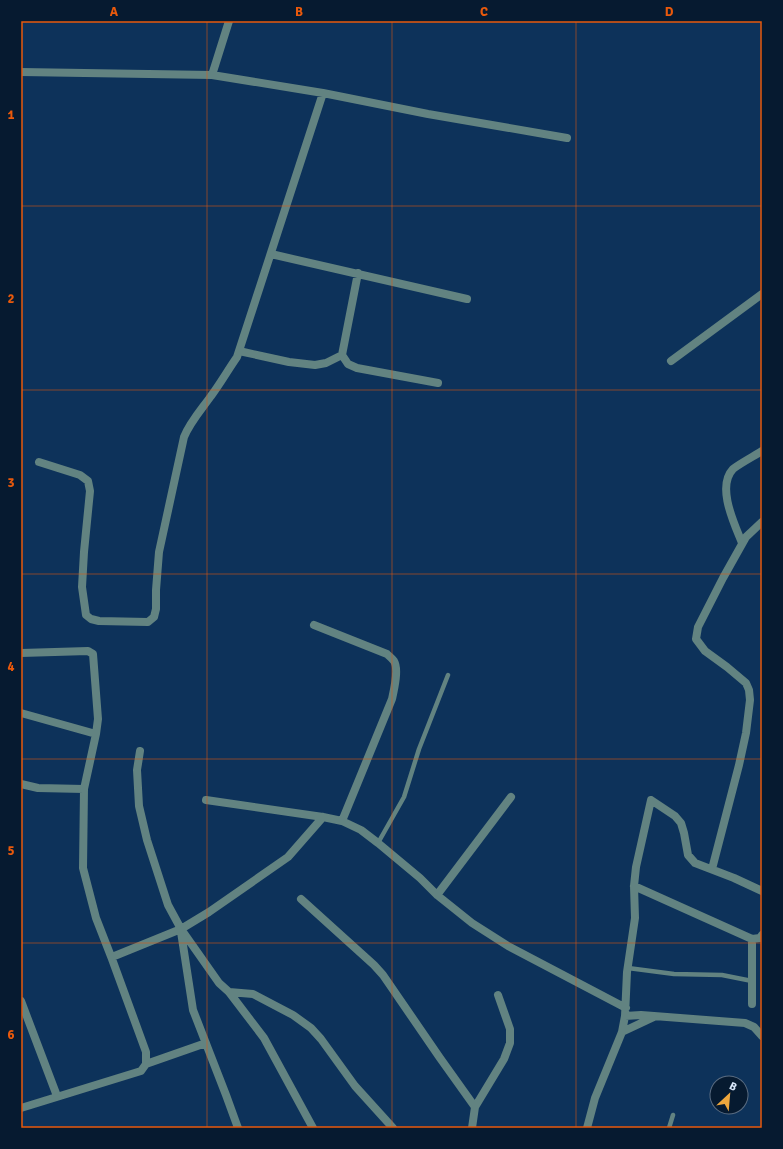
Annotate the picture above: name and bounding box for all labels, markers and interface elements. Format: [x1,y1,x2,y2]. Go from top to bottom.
text: A [110,4,119,20]
text: B [295,4,303,20]
text: C [480,4,488,20]
text: D [665,4,674,20]
text: 1 [7,107,15,123]
text: 2 [7,291,15,307]
text: 3 [7,475,15,491]
text: 4 [7,659,15,675]
text: 5 [7,843,15,859]
text: 6 [7,1027,15,1043]
north arrow [709,1075,749,1115]
text: B [727,1079,739,1094]

